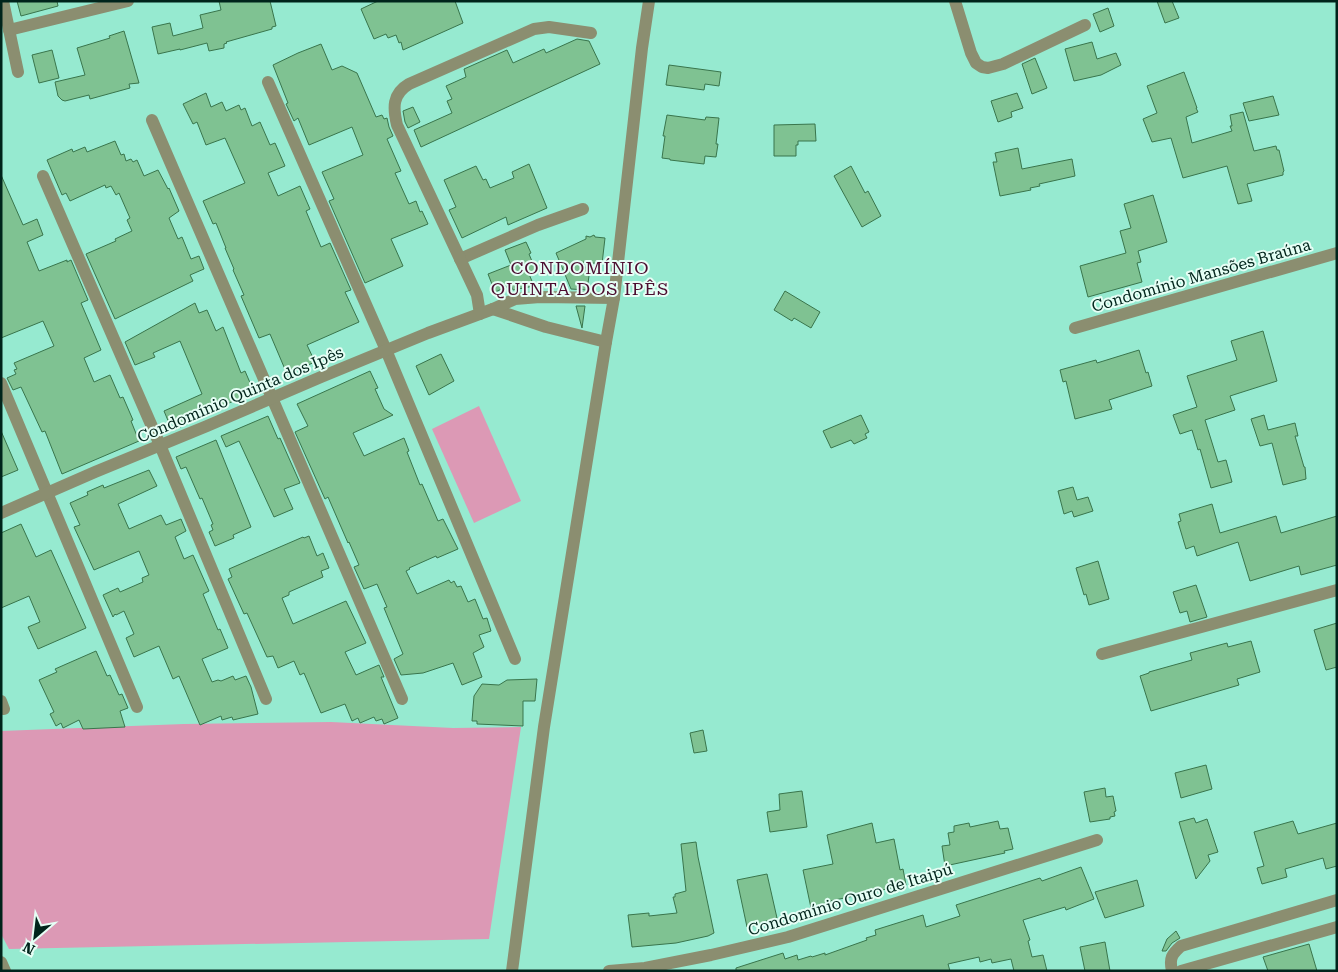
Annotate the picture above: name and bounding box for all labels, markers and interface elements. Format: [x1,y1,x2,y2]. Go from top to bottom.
street label: Condomínio Mansões Braúna [1089,235,1313,316]
district label: CONDOMÍNIO QUINTA DOS IPÊS [491,257,669,299]
street label: Condomínio Quinta dos Ipês [134,342,346,447]
street label: Condomínio Ouro de Itaipú [746,859,955,940]
north arrow [10,912,60,962]
text: N [20,939,37,958]

